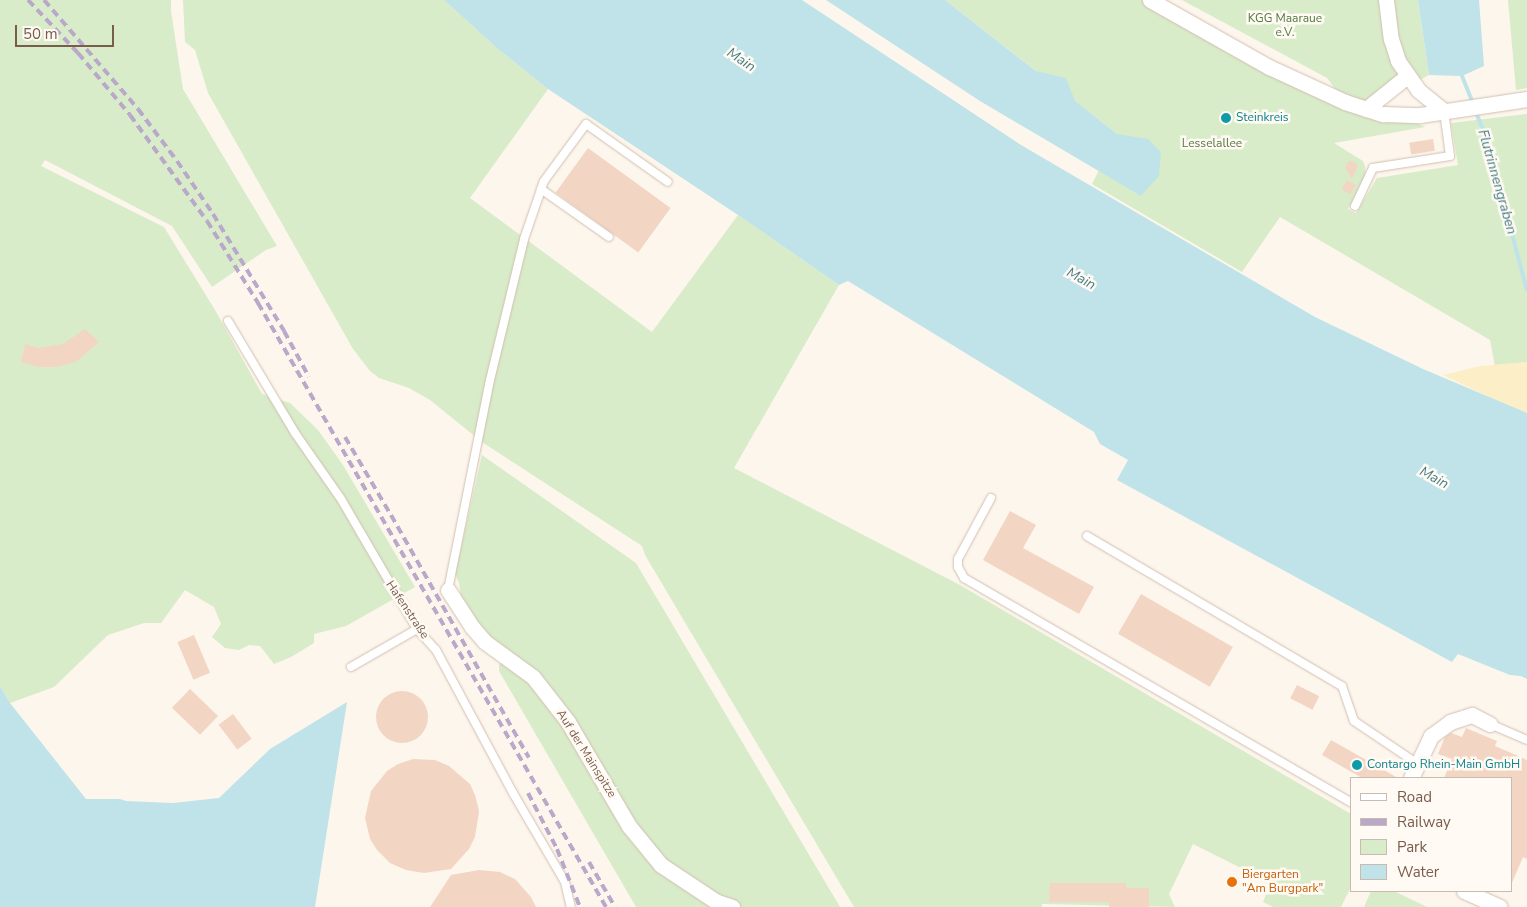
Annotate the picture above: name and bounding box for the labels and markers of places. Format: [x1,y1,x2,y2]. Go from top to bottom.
place label: Steinkreis [1236,111,1289,125]
marker: Steinkreis [1220,112,1232,124]
place label: Contargo Rhein-Main GmbH [1367,758,1520,772]
marker: Contargo Rhein-Main GmbH [1351,759,1363,771]
place label: Biergarten "Am Burgpark" [1242,868,1323,896]
marker: Biergarten "Am Burgpark" [1226,876,1238,888]

